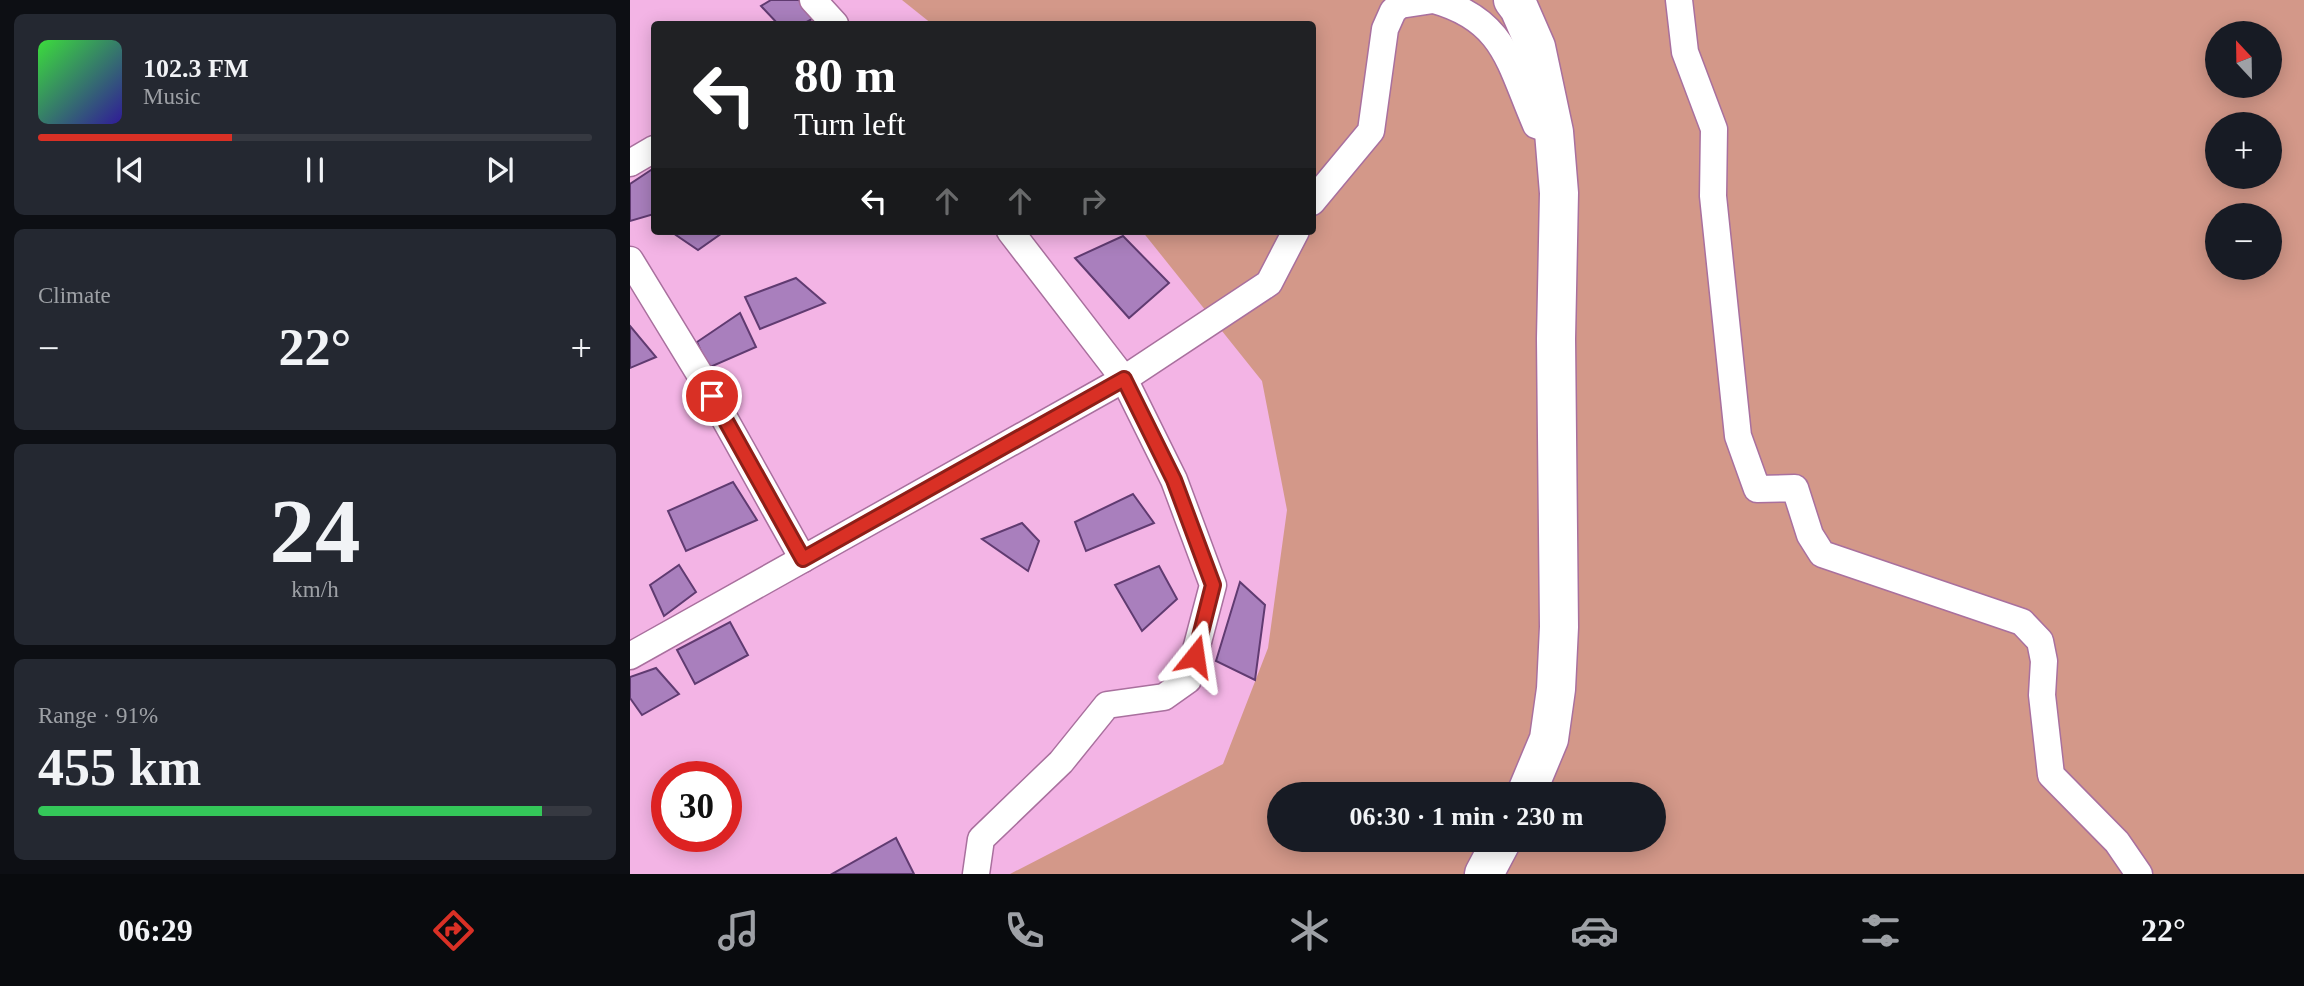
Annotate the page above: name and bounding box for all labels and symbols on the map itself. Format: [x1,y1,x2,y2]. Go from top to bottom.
north arrow [2205,21,2282,98]
pin [682,366,742,426]
position arrow [1158,619,1232,693]
speed limit sign: 30 [651,761,742,852]

